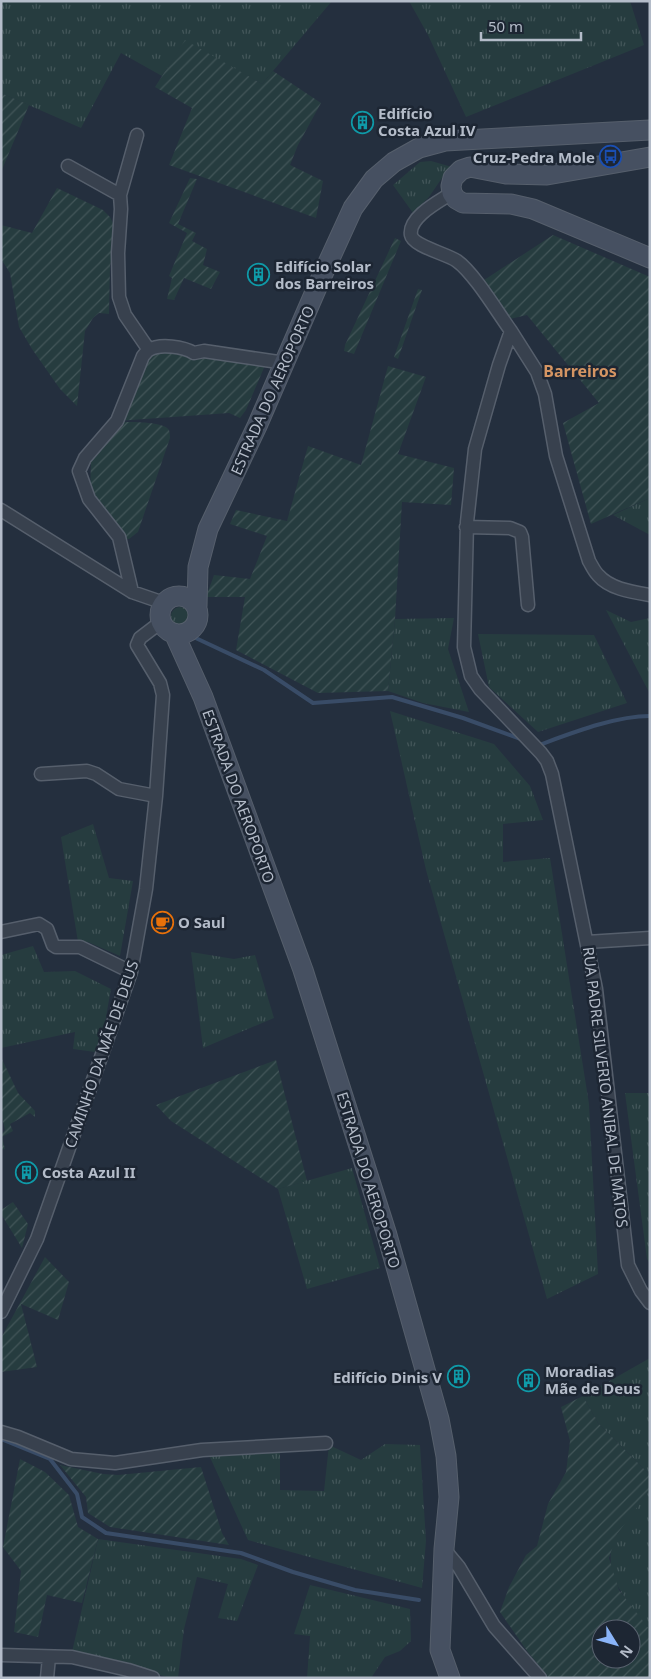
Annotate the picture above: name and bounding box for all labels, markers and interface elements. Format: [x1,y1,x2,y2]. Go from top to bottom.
scale bar [481,10,581,42]
text: 50 m [488,16,523,36]
place label: Edifício Costa Azul IV [378,103,476,140]
building icon: Edifício Costa Azul IV [350,110,374,134]
bus stop icon: Cruz-Pedra Mole [599,145,623,169]
place label: Cruz-Pedra Mole [473,147,595,167]
place label: Edifício Solar dos Barreiros [275,256,374,293]
building icon: Edifício Solar dos Barreiros [247,263,271,287]
street label: ESTRADA DO AEROPORTO [226,302,318,478]
district label: Barreiros [543,360,617,382]
street label: ESTRADA DO AEROPORTO [198,706,280,886]
cafe icon: O Saul [150,910,174,934]
place label: O Saul [178,912,225,932]
street label: RUA PADRE SILVERIO ANIBAL DE MATOS [579,945,633,1229]
street label: CAMINHO DA MÃE DE DEUS [59,958,143,1150]
street label: ESTRADA DO AEROPORTO [333,1089,405,1271]
building icon: Costa Azul II [14,1160,38,1184]
place label: Costa Azul II [42,1162,136,1182]
place label: Moradias Mãe de Deus [545,1361,641,1398]
building icon: Edifício Dinis V [446,1365,470,1389]
place label: Edifício Dinis V [333,1367,442,1387]
building icon: Moradias Mãe de Deus [517,1368,541,1392]
north arrow [591,1619,641,1669]
text: N [616,1642,638,1662]

